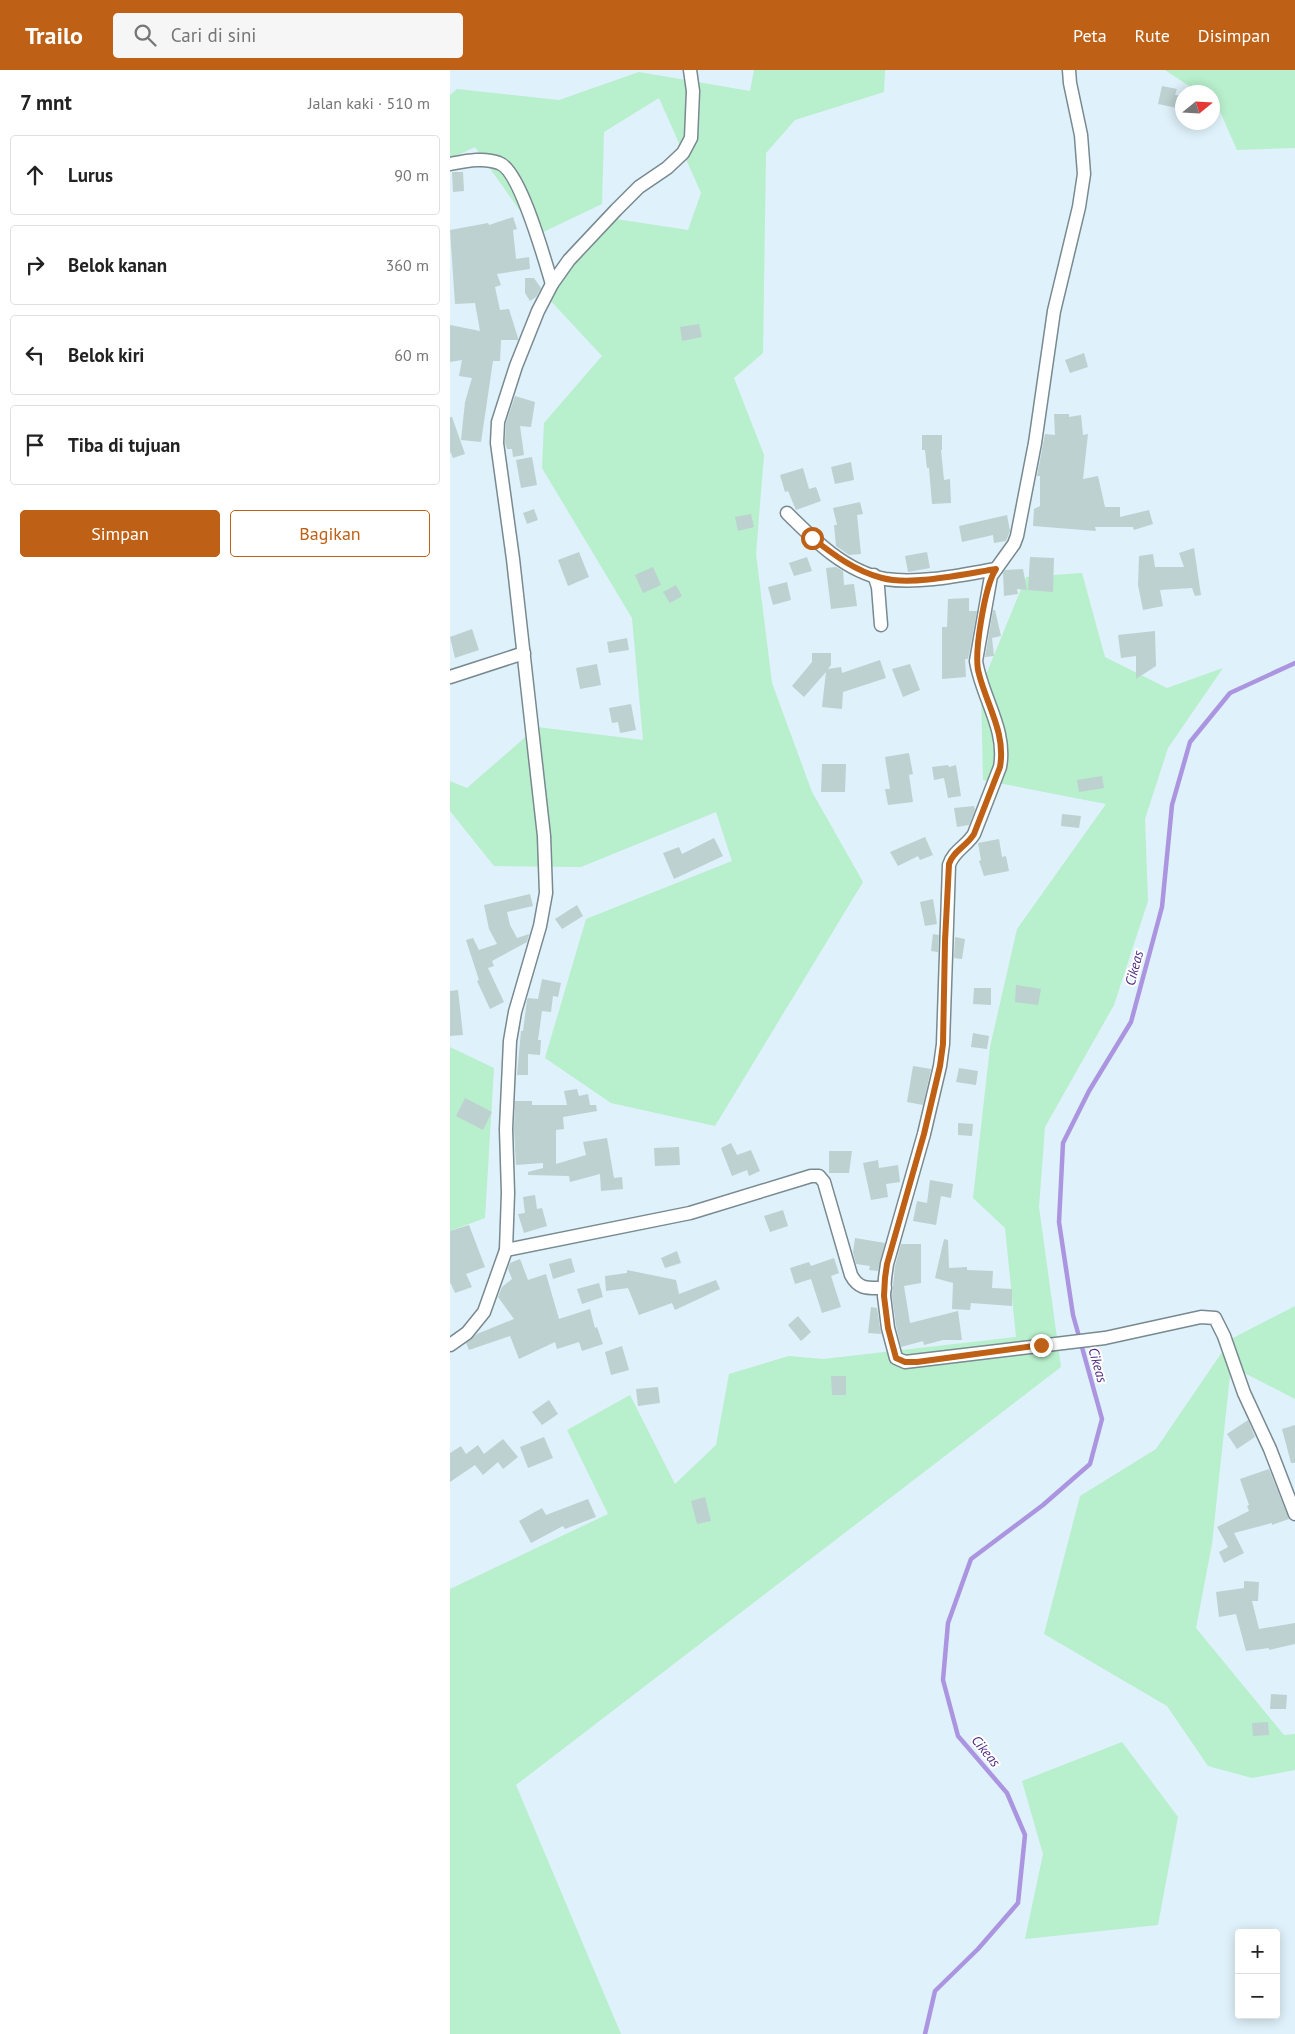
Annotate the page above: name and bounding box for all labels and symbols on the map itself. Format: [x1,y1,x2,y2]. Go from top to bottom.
north arrow [1175,85,1220,130]
route start [801,527,824,550]
water label: Cikeas [1121,948,1147,988]
route end [1030,1334,1053,1357]
water label: Cikeas [1084,1345,1112,1385]
water label: Cikeas [968,1732,1005,1771]

